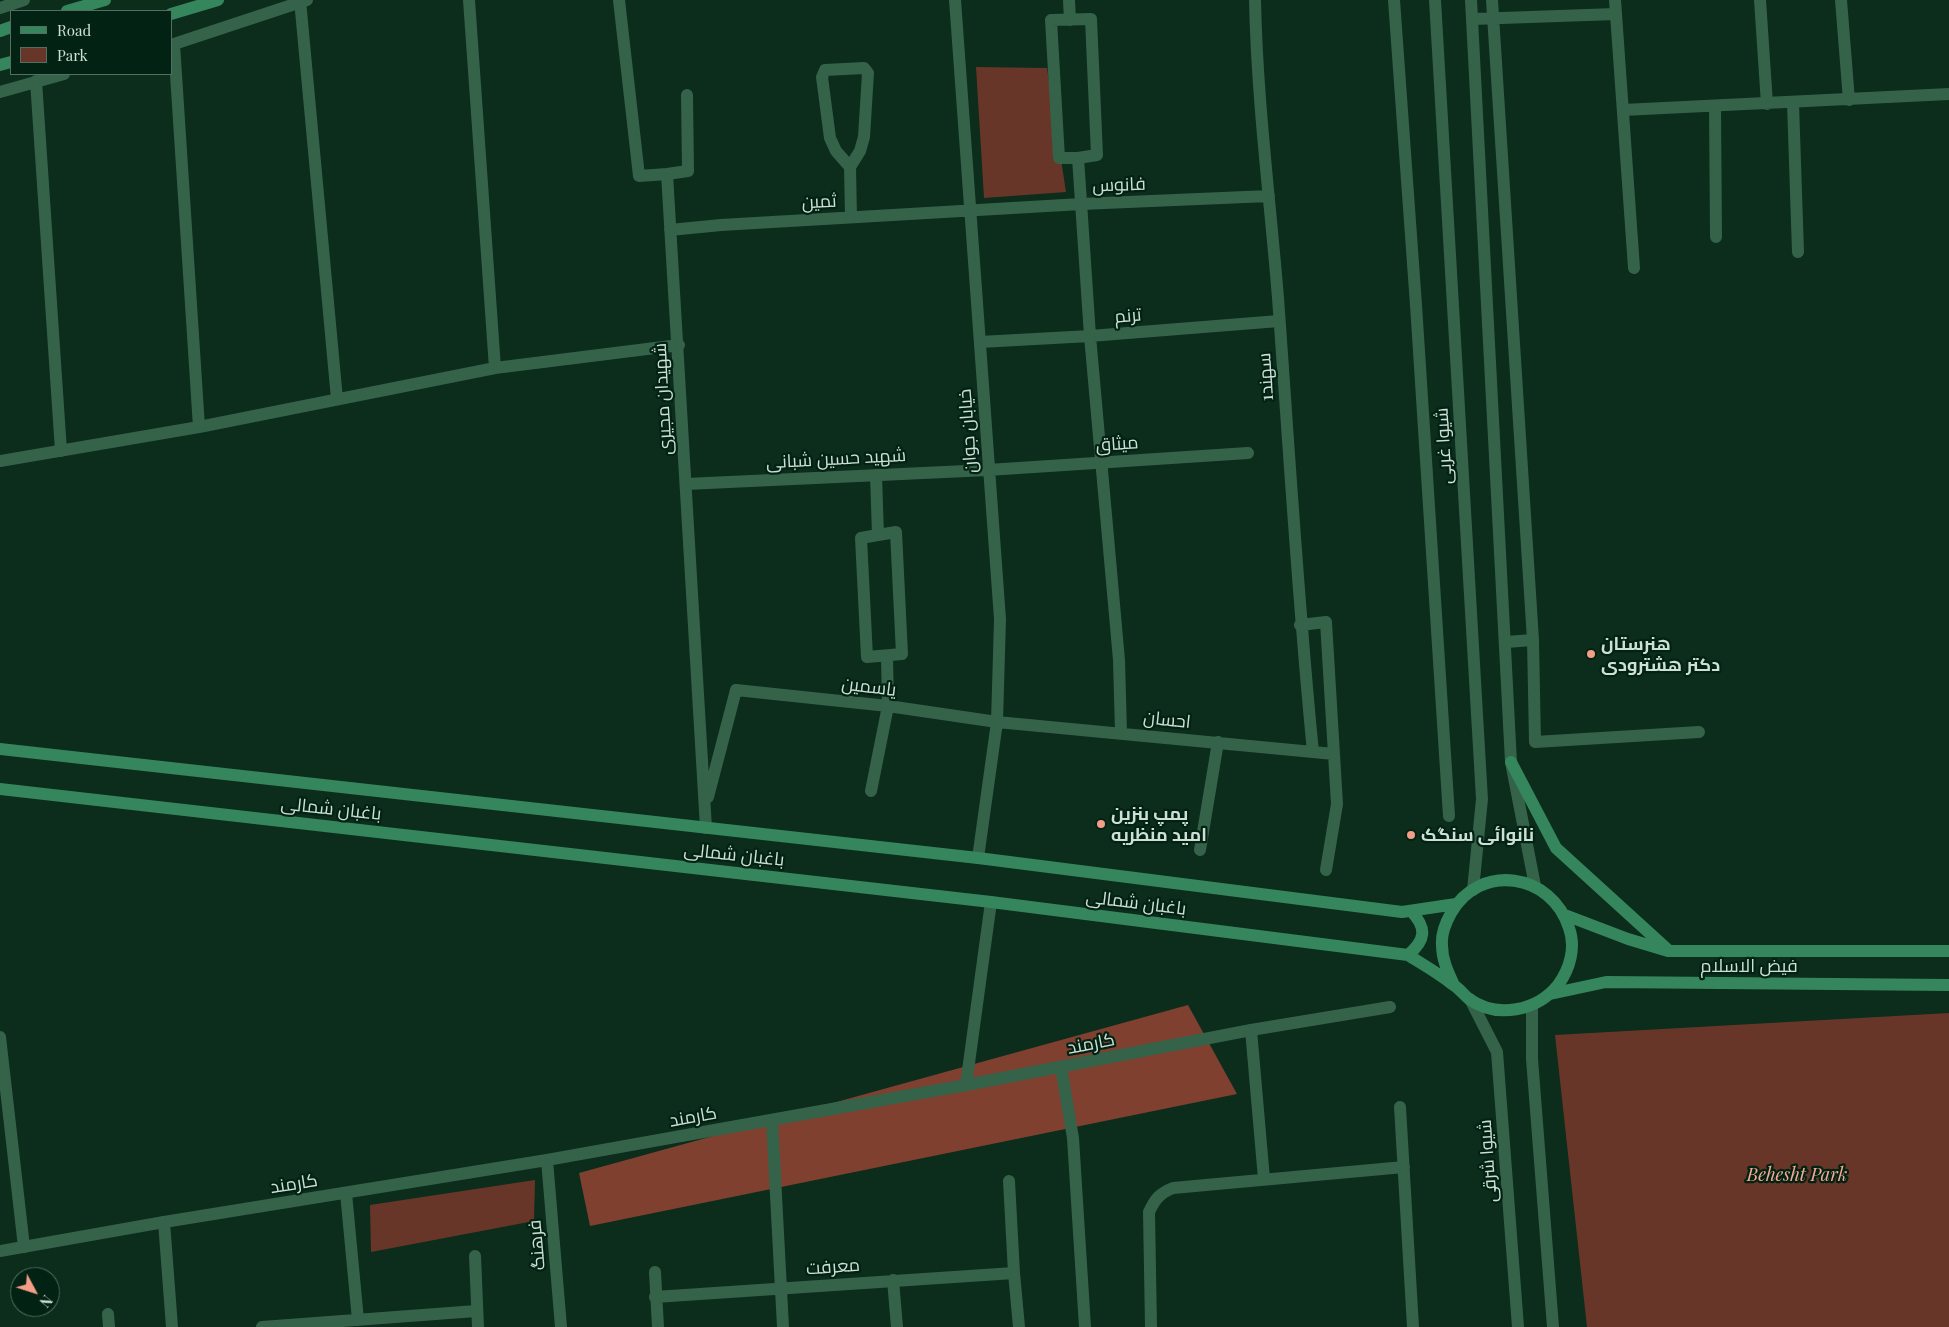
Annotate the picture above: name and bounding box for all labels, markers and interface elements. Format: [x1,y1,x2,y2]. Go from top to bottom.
legend [10,10,172,75]
text: Road [57,20,91,40]
text: Park [57,45,88,65]
street label: فانوس [1092,173,1146,197]
street label: ثمین [801,190,837,214]
street label: ترنم [1114,304,1142,328]
street label: شهیدان مجیری [649,342,677,456]
street label: 1سهند [1254,352,1278,402]
street label: خیابان جوان [954,388,982,474]
street label: شیوا غربی [1431,407,1457,485]
street label: میثاق [1095,432,1139,456]
street label: شهید حسین شبانی [765,445,907,473]
place label: هنرستان دکتر هشترودی [1601,633,1720,676]
marker: هنرستان دکتر هشترودی [1585,648,1597,660]
street label: یاسمین [840,673,898,701]
street label: احسان [1142,707,1192,733]
street label: باغبان شمالی [280,793,382,825]
place label: پمپ بنزین امید منظریه [1111,803,1207,846]
marker: پمپ بنزین امید منظریه [1095,818,1107,830]
place label: نانوائی سنگک [1421,824,1534,846]
marker: نانوائی سنگک [1405,829,1417,841]
street label: باغبان شمالی [683,839,785,871]
street label: باغبان شمالی [1085,886,1187,920]
street label: فیض الاسلام [1700,955,1798,977]
street label: کارمند [1065,1029,1117,1059]
street label: کارمند [668,1102,718,1132]
street label: شیوا شرقی [1474,1119,1502,1203]
park label: Behesht Park [1747,1164,1847,1186]
street label: کارمند [269,1170,319,1198]
street label: فرهنگ [524,1219,550,1271]
street label: معرفت [805,1254,861,1280]
north arrow [10,1267,60,1317]
text: N [36,1291,57,1311]

